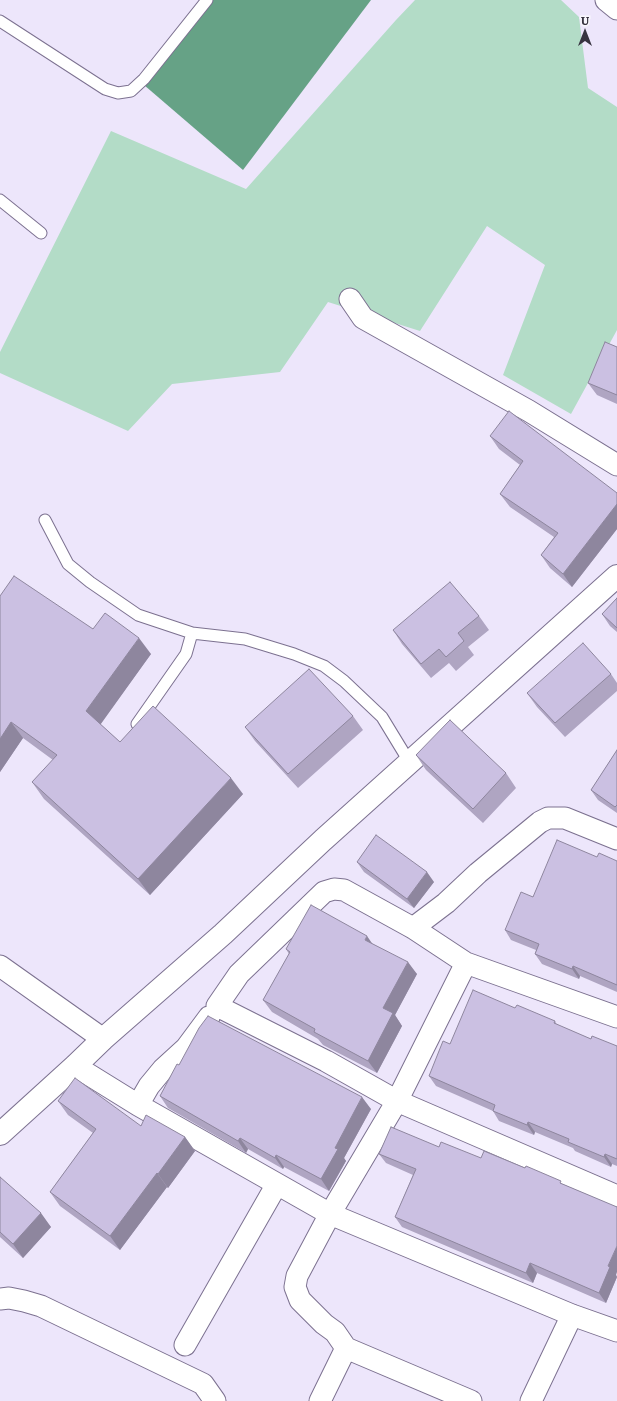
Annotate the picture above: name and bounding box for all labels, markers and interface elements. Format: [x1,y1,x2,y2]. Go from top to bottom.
north arrow [565,12,605,52]
text: U [581,12,589,28]

